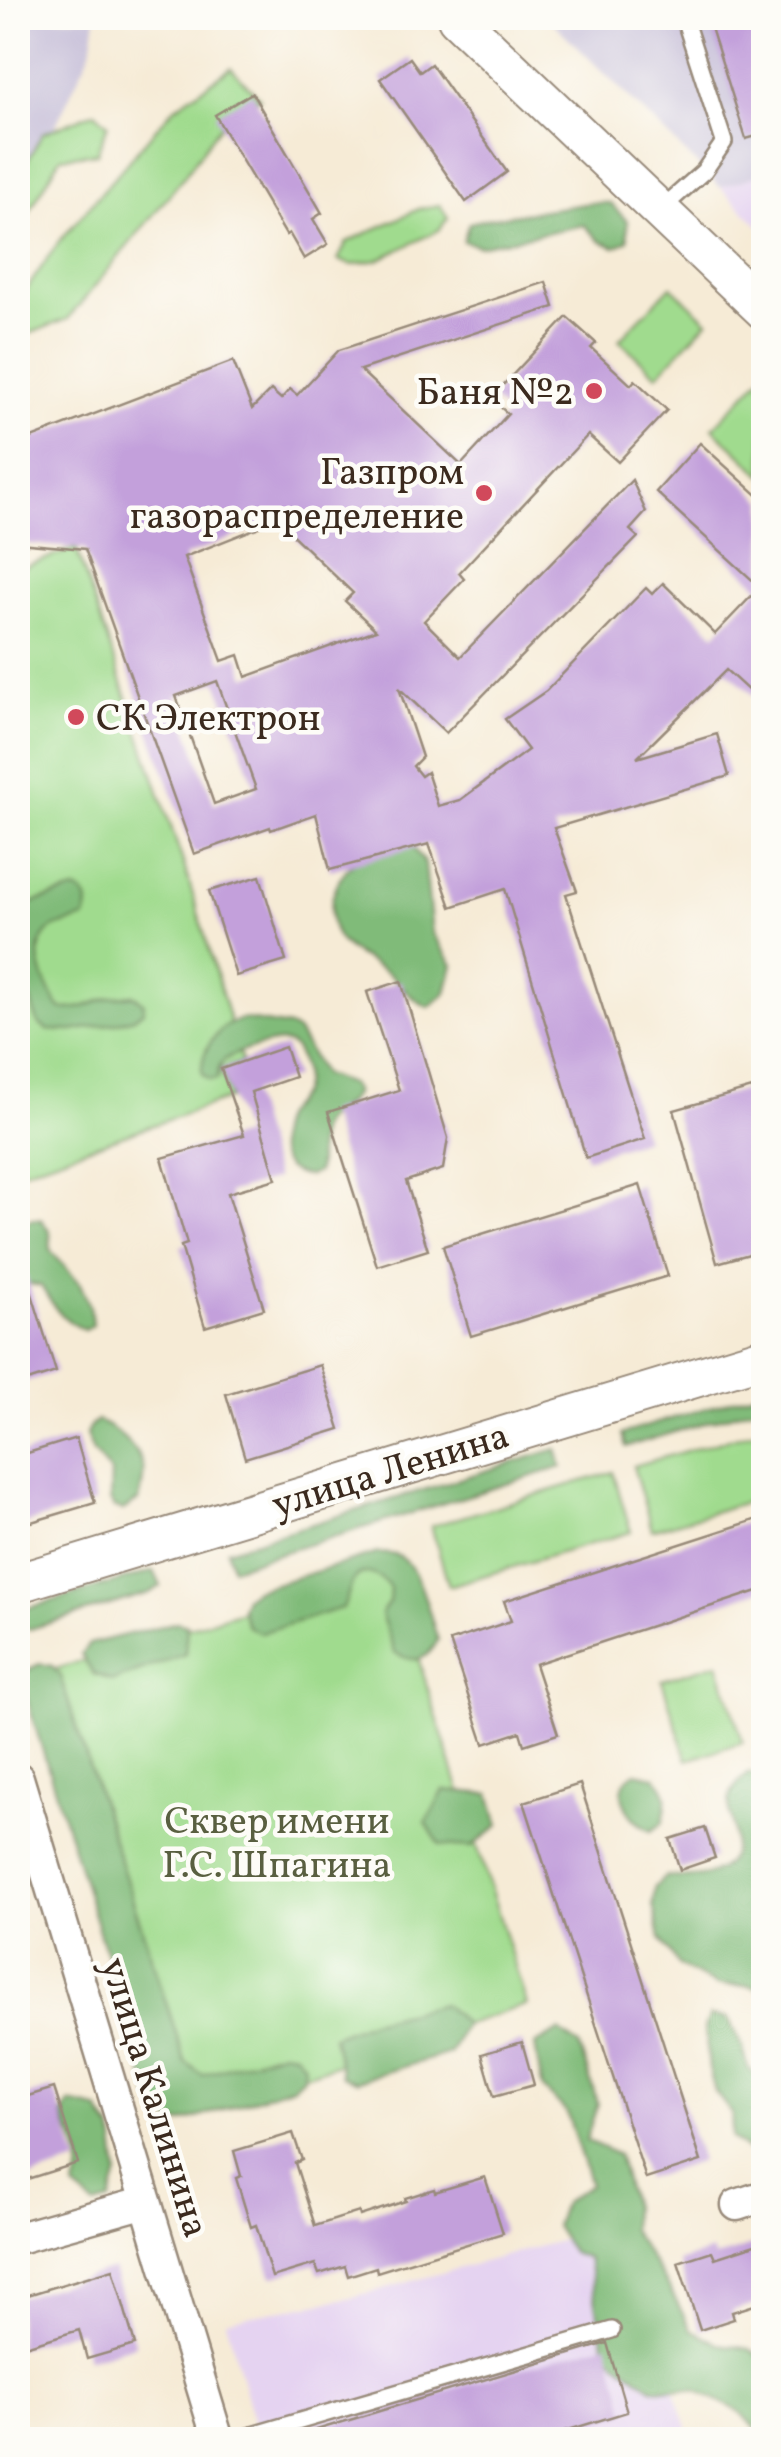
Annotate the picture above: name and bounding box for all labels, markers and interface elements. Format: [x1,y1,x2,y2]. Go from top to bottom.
place label: Баня №2 [416,368,574,421]
marker: Баня №2 [583,380,605,402]
place label: Газпром газораспределение [130,448,464,545]
marker: Газпром газораспределение [473,482,495,504]
place label: СК Электрон [96,694,321,747]
marker: СК Электрон [65,706,87,728]
street label: улица Ленина [266,1411,516,1534]
park label: Сквер имени Г.С. Шпагина [162,1797,392,1894]
street label: улица Калинина [85,1951,220,2245]

